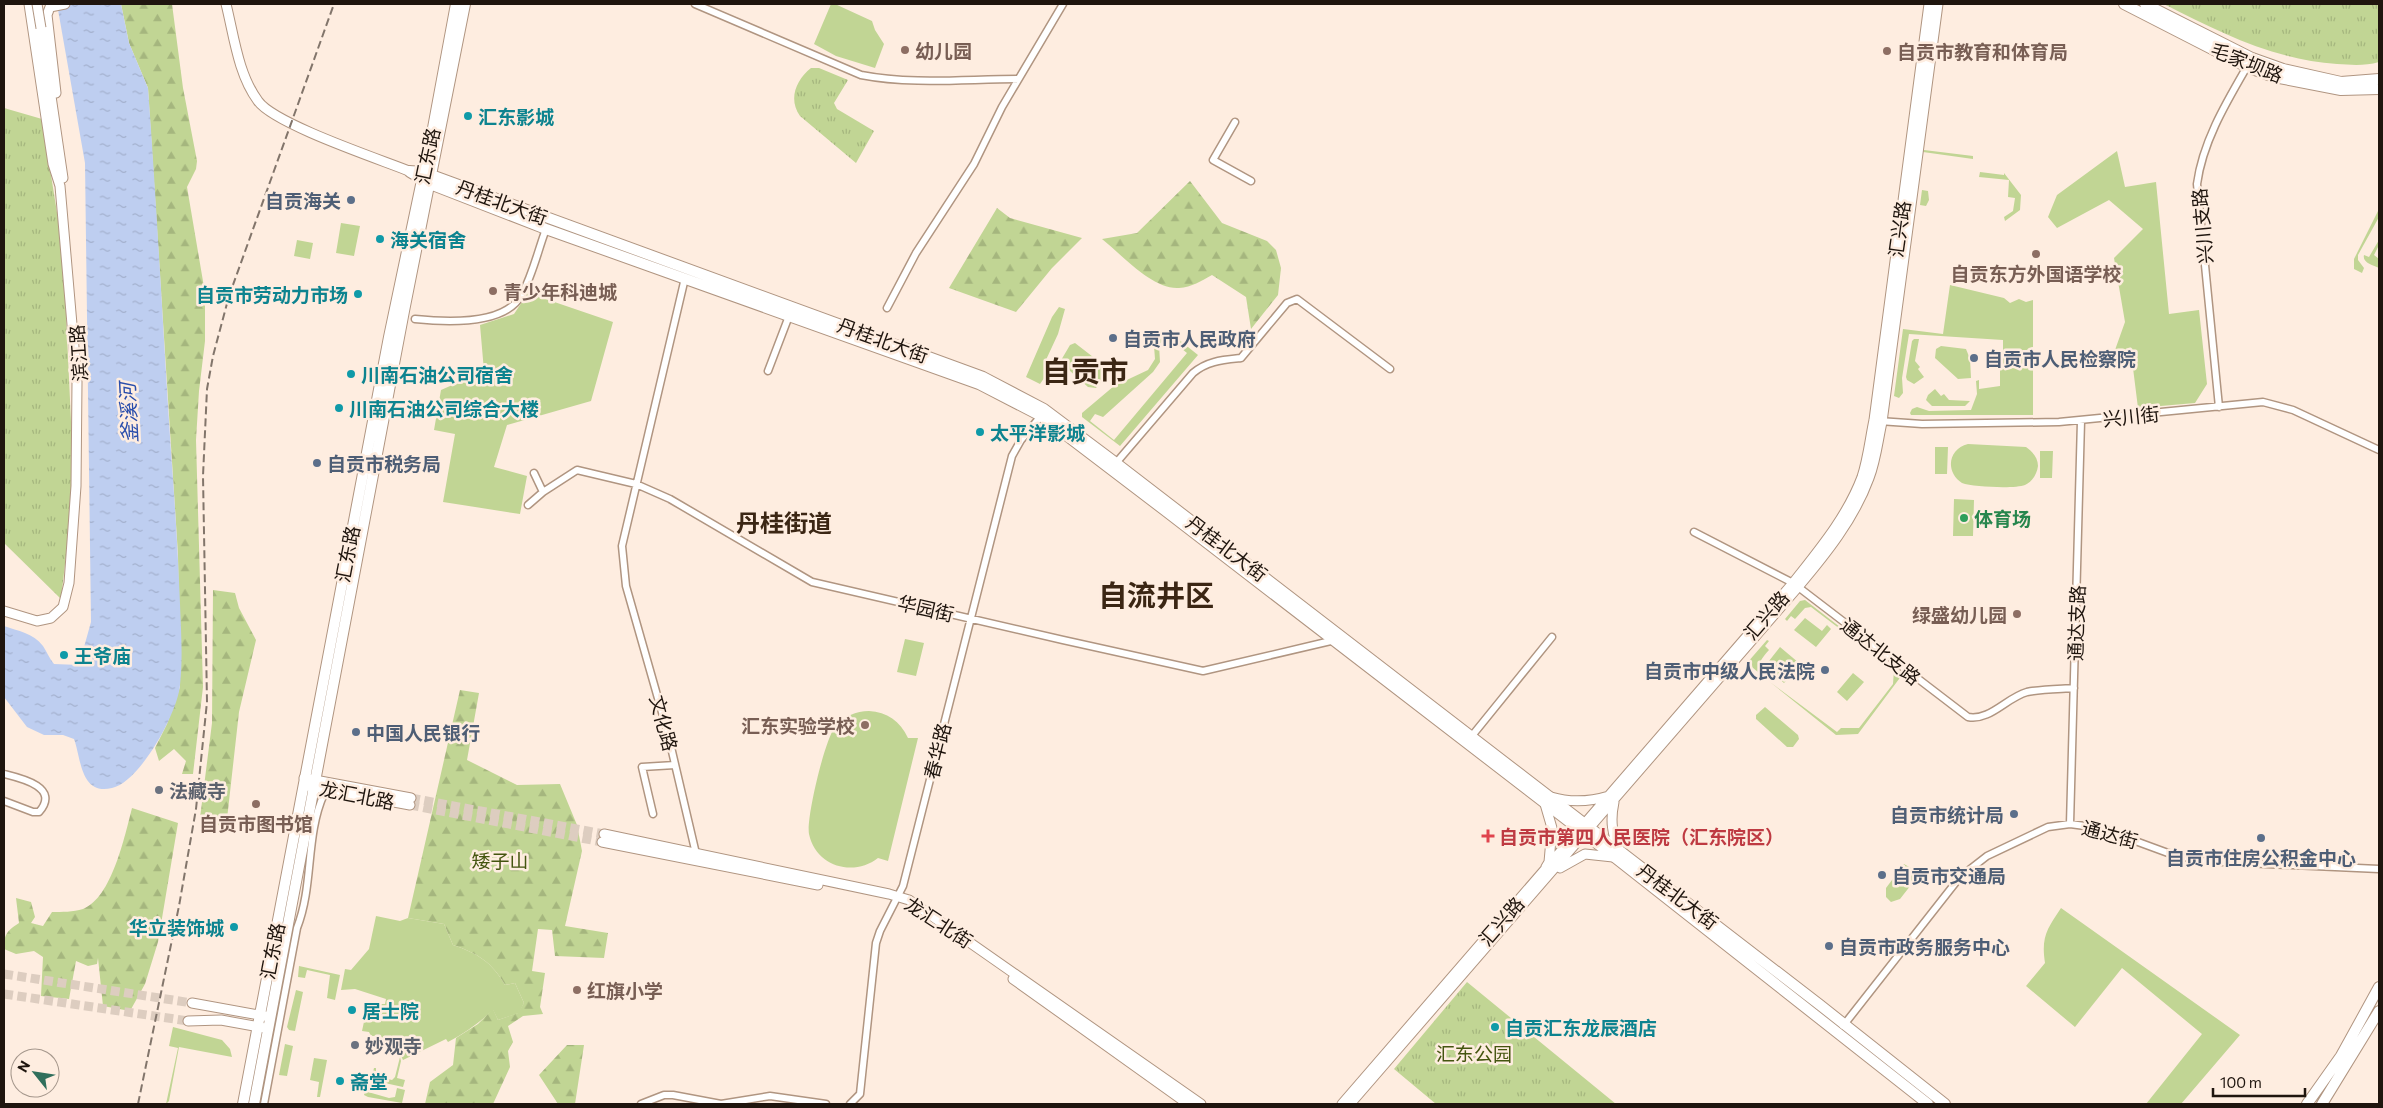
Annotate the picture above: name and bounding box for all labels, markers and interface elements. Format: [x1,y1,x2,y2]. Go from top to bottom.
street label: 毛家坝路 [2207,37,2287,87]
place label: 幼儿园 [915,39,972,62]
place label: 自贡市教育和体育局 [1897,40,2068,63]
marker: 幼儿园 [899,44,911,56]
marker: 自贡市教育和体育局 [1881,45,1893,57]
place label: 汇东影城 [478,105,554,128]
marker: 汇东影城 [462,110,474,122]
street label: 汇东路 [410,126,444,186]
street label: 丹桂北大街 [453,175,551,229]
street label: 兴川支路 [2187,187,2217,265]
place label: 自贡海关 [265,189,341,212]
marker: 自贡海关 [345,194,357,206]
street label: 汇兴路 [1884,199,1914,259]
place label: 海关宿舍 [390,228,466,251]
marker: 海关宿舍 [374,233,386,245]
marker: 自贡东方外国语学校 [2030,248,2042,260]
place label: 自贡东方外国语学校 [1950,262,2122,285]
place label: 青少年科迪城 [503,280,617,303]
place label: 自贡市劳动力市场 [196,283,348,306]
marker: 青少年科迪城 [487,285,499,297]
marker: 自贡市劳动力市场 [352,288,364,300]
street label: 丹桂北大街 [834,313,932,367]
street label: 滨江路 [65,324,91,382]
place label: 自贡市人民政府 [1123,327,1256,350]
marker: 自贡市人民政府 [1107,332,1119,344]
place label: 自贡市人民检察院 [1984,347,2136,370]
marker: 自贡市人民检察院 [1968,352,1980,364]
district label: 自贡市 [1041,353,1129,388]
place label: 川南石油公司宿舍 [361,363,513,386]
marker: 川南石油公司宿舍 [345,368,357,380]
water label: 釜溪河 [114,378,142,444]
place label: 川南石油公司综合大楼 [349,397,539,420]
marker: 川南石油公司综合大楼 [333,402,345,414]
street label: 兴川街 [2101,402,2161,430]
place label: 太平洋影城 [990,421,1085,444]
marker: 太平洋影城 [974,426,986,438]
place label: 自贡市税务局 [327,452,441,475]
marker: 自贡市税务局 [311,457,323,469]
place label: 体育场 [1974,507,2031,530]
district label: 丹桂街道 [736,508,832,537]
street label: 丹桂北大街 [1182,510,1272,586]
marker: 体育场 [1958,512,1970,524]
street label: 汇东路 [330,524,364,584]
district label: 自流井区 [1098,577,1214,612]
street label: 通达支路 [2063,585,2089,661]
street label: 汇兴路 [1739,586,1793,644]
street label: 华园街 [896,590,956,626]
place label: 绿盛幼儿园 [1912,603,2007,626]
marker: 绿盛幼儿园 [2011,608,2023,620]
street label: 通达北支路 [1836,613,1926,689]
place label: 王爷庙 [74,644,131,667]
marker: 王爷庙 [58,649,70,661]
place label: 自贡市中级人民法院 [1644,659,1815,682]
marker: 自贡市中级人民法院 [1819,664,1831,676]
street label: 文化路 [646,692,682,754]
place label: 汇东实验学校 [741,714,855,737]
marker: 汇东实验学校 [859,719,871,731]
place label: 中国人民银行 [366,721,480,744]
street label: 春华路 [919,721,955,781]
marker: 中国人民银行 [350,726,362,738]
street label: 龙汇北路 [317,776,397,814]
place label: 法藏寺 [169,779,226,802]
marker: 法藏寺 [153,784,165,796]
marker: 自贡市图书馆 [250,798,262,810]
place label: 自贡市统计局 [1890,803,2004,826]
marker: 自贡市统计局 [2008,808,2020,820]
place label: 自贡市图书馆 [199,812,313,835]
street label: 通达街 [2079,816,2141,852]
place label: 自贡市第四人民医院（汇东院区） [1499,825,1784,848]
marker: 自贡市第四人民医院（汇东院区） [1481,829,1495,843]
marker: 自贡市住房公积金中心 [2255,832,2267,844]
place label: 自贡市住房公积金中心 [2166,846,2356,869]
park label: 矮子山 [471,849,529,872]
street label: 丹桂北大街 [1633,858,1723,934]
place label: 自贡市交通局 [1892,864,2006,887]
marker: 自贡市交通局 [1876,869,1888,881]
street label: 龙汇北街 [901,892,977,952]
street label: 汇兴路 [1474,892,1528,950]
place label: 华立装饰城 [129,916,224,939]
marker: 华立装饰城 [228,921,240,933]
street label: 汇东路 [255,921,289,981]
place label: 自贡市政务服务中心 [1839,935,2010,958]
marker: 自贡市政务服务中心 [1823,940,1835,952]
place label: 红旗小学 [587,979,663,1002]
marker: 红旗小学 [571,984,583,996]
place label: 居士院 [362,999,419,1022]
marker: 居士院 [346,1004,358,1016]
place label: 自贡汇东龙辰酒店 [1505,1016,1657,1039]
marker: 自贡汇东龙辰酒店 [1489,1021,1501,1033]
place label: 妙观寺 [365,1034,422,1057]
marker: 妙观寺 [349,1039,361,1051]
park label: 汇东公园 [1436,1042,1512,1065]
north arrow [10,1048,60,1098]
text: N [13,1057,33,1075]
scale bar [2213,1066,2306,1098]
place label: 斋堂 [350,1070,388,1093]
text: 100 m [2220,1073,2262,1091]
marker: 斋堂 [334,1075,346,1087]

